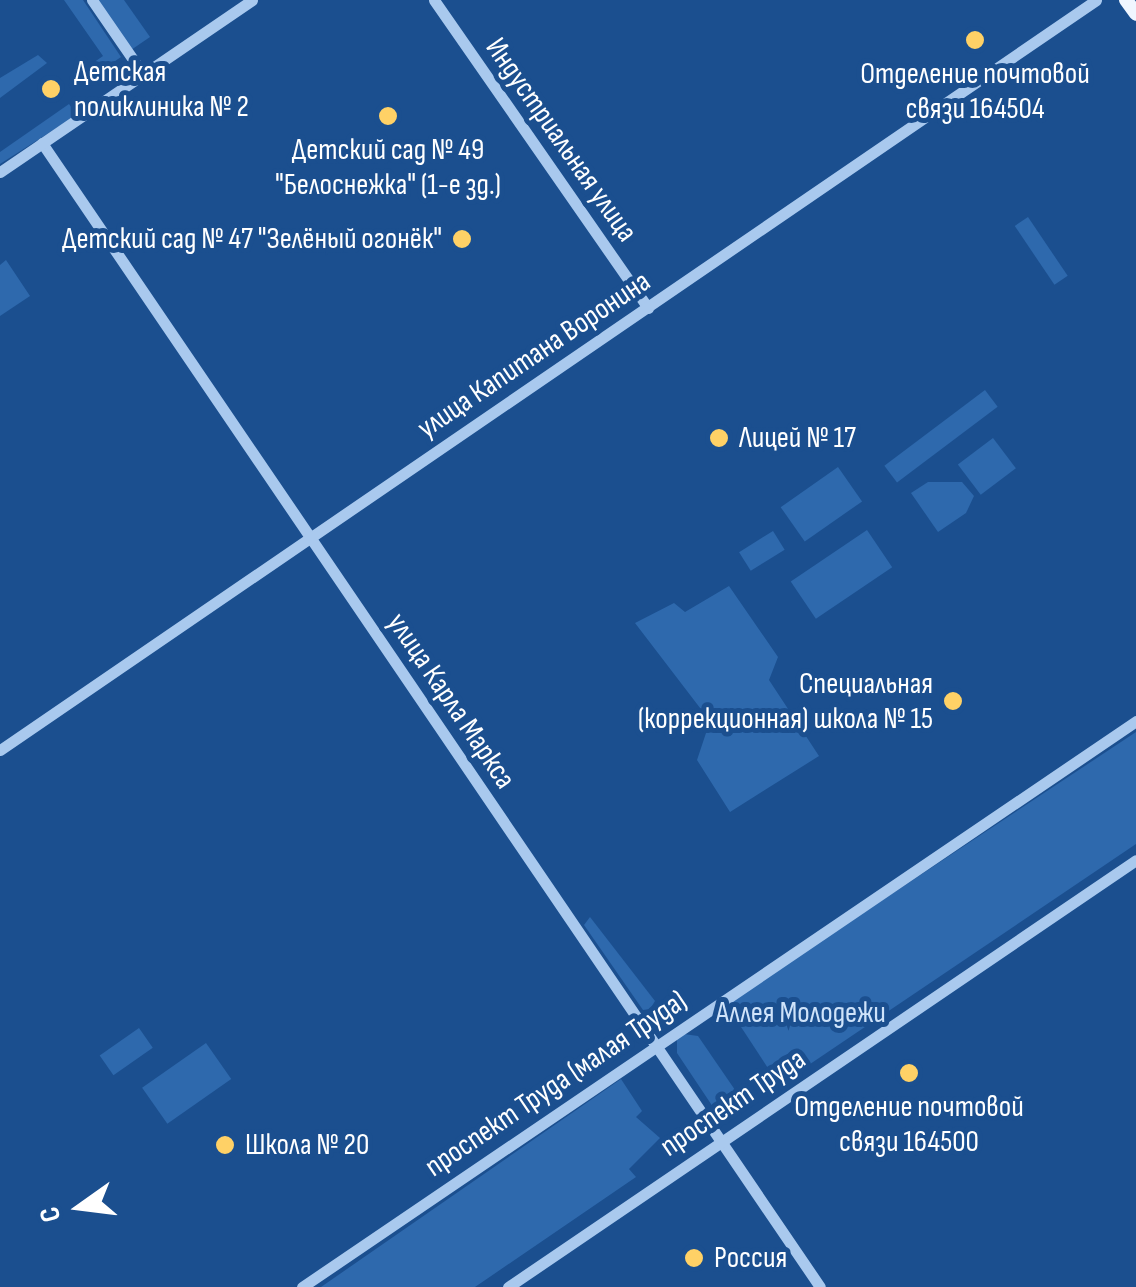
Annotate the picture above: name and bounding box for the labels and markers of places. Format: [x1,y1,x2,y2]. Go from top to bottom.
marker: Отделение почтовой связи 164504 [964,29,986,51]
place label: Детская поликлиника № 2 [74,54,249,124]
place label: Отделение почтовой связи 164504 [860,56,1090,126]
marker: Детская поликлиника № 2 [38,76,64,102]
marker: Детский сад № 49 "Белоснежка" (1-е зд.) [377,105,399,127]
place label: Детский сад № 49 "Белоснежка" (1-е зд.) [275,132,501,202]
place label: Детский сад № 47 "Зелёный огонёк" [62,221,442,257]
marker: Детский сад № 47 "Зелёный огонёк" [451,228,473,250]
place label: Лицей № 17 [739,420,856,456]
marker: Лицей № 17 [708,427,730,449]
place label: Специальная (коррекционная) школа № 15 [638,666,933,736]
marker: Специальная (коррекционная) школа № 15 [942,690,964,712]
marker: Отделение почтовой связи 164500 [898,1062,920,1084]
place label: Отделение почтовой связи 164500 [794,1089,1024,1160]
place label: Школа № 20 [245,1127,369,1163]
marker: Школа № 20 [214,1134,236,1156]
place label: Россия [714,1240,787,1276]
marker: Россия [683,1247,705,1269]

